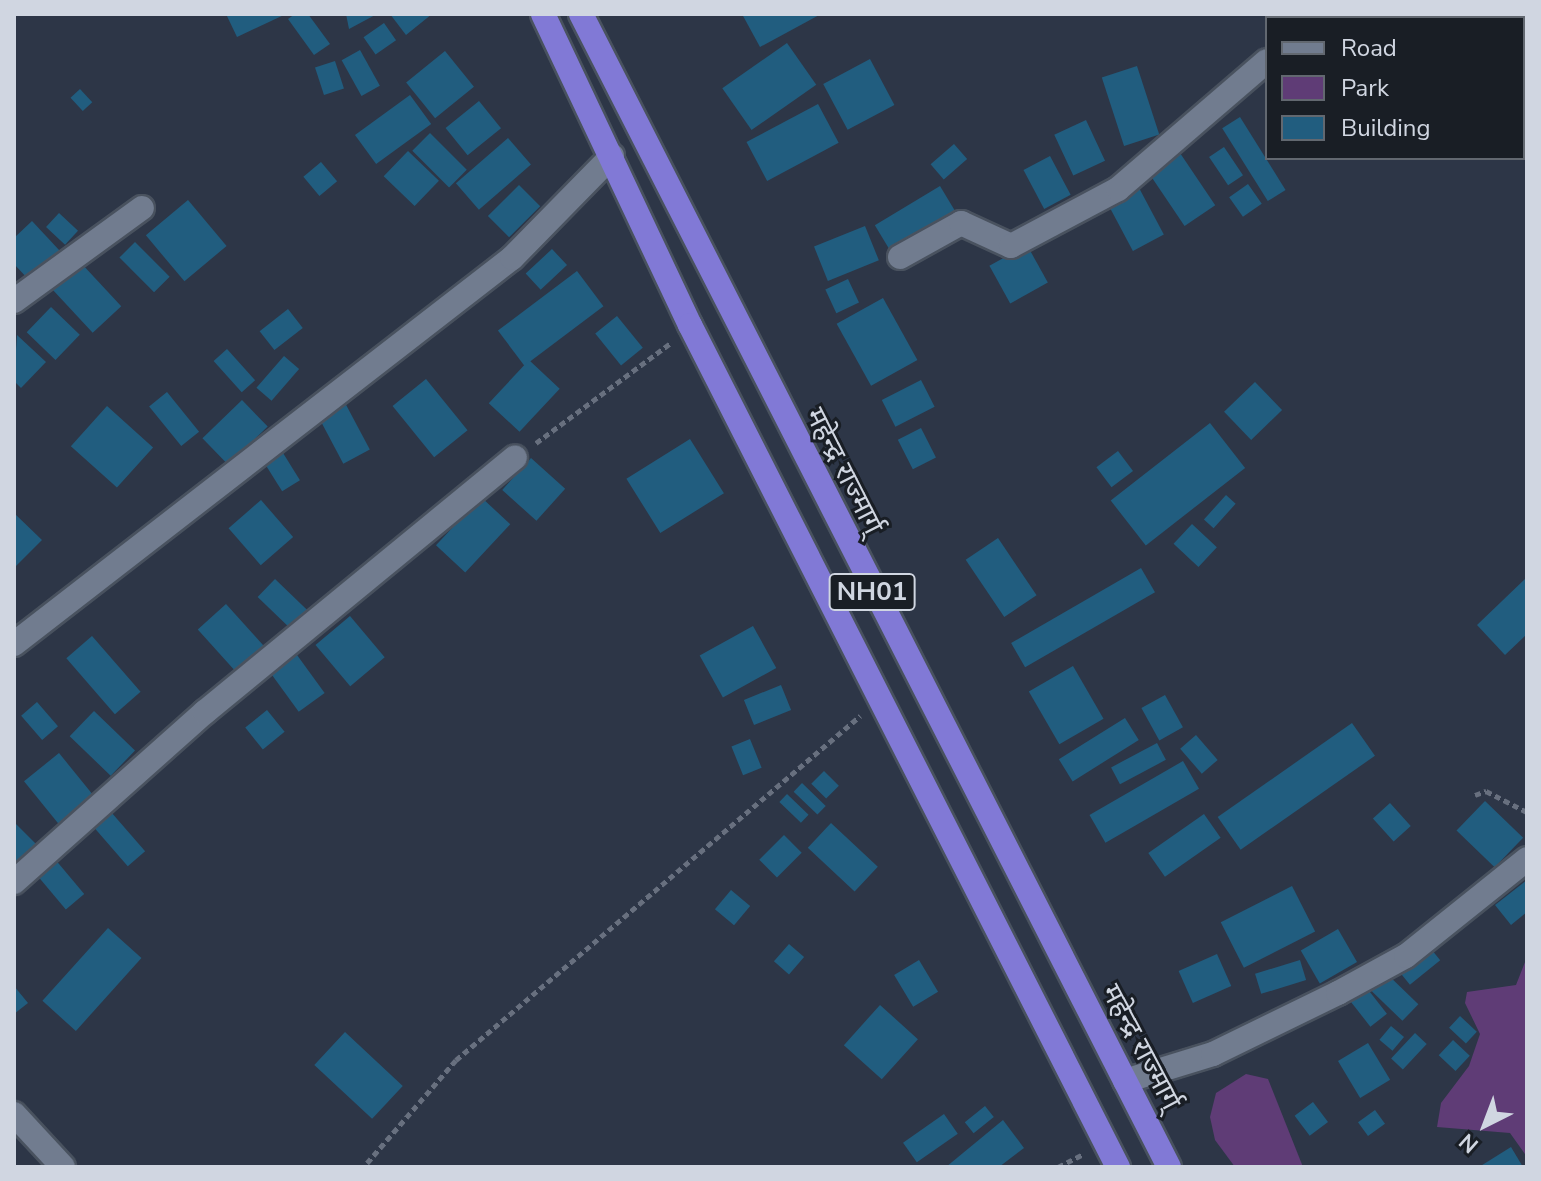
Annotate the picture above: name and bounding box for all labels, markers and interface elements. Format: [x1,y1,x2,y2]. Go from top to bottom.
legend [1265,16,1525,160]
text: Road [1341,32,1397,64]
text: Park [1341,72,1389,104]
text: Building [1341,112,1431,144]
street label: महेन्द्र राज्मार्ग् [798,402,890,540]
road number: NH01 [828,570,916,614]
street label: महेन्द्र राज्मार्ग् [1094,979,1188,1115]
north arrow [1445,1085,1525,1165]
text: N [1453,1126,1485,1159]

